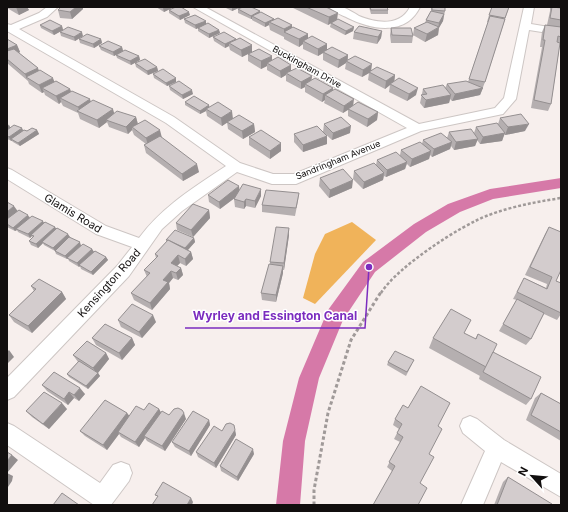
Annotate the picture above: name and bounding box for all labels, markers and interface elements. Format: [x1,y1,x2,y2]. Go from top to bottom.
street label: Buckingham Drive [271,43,344,90]
street label: Sandringham Avenue [294,137,382,182]
street label: Glamis Road [42,190,104,236]
street label: Kensington Road [74,246,144,320]
callout: Wyrley and Essington Canal [185,304,365,328]
text: Wyrley and Essington Canal [193,308,357,323]
north arrow [512,456,552,496]
text: N [515,465,531,478]

